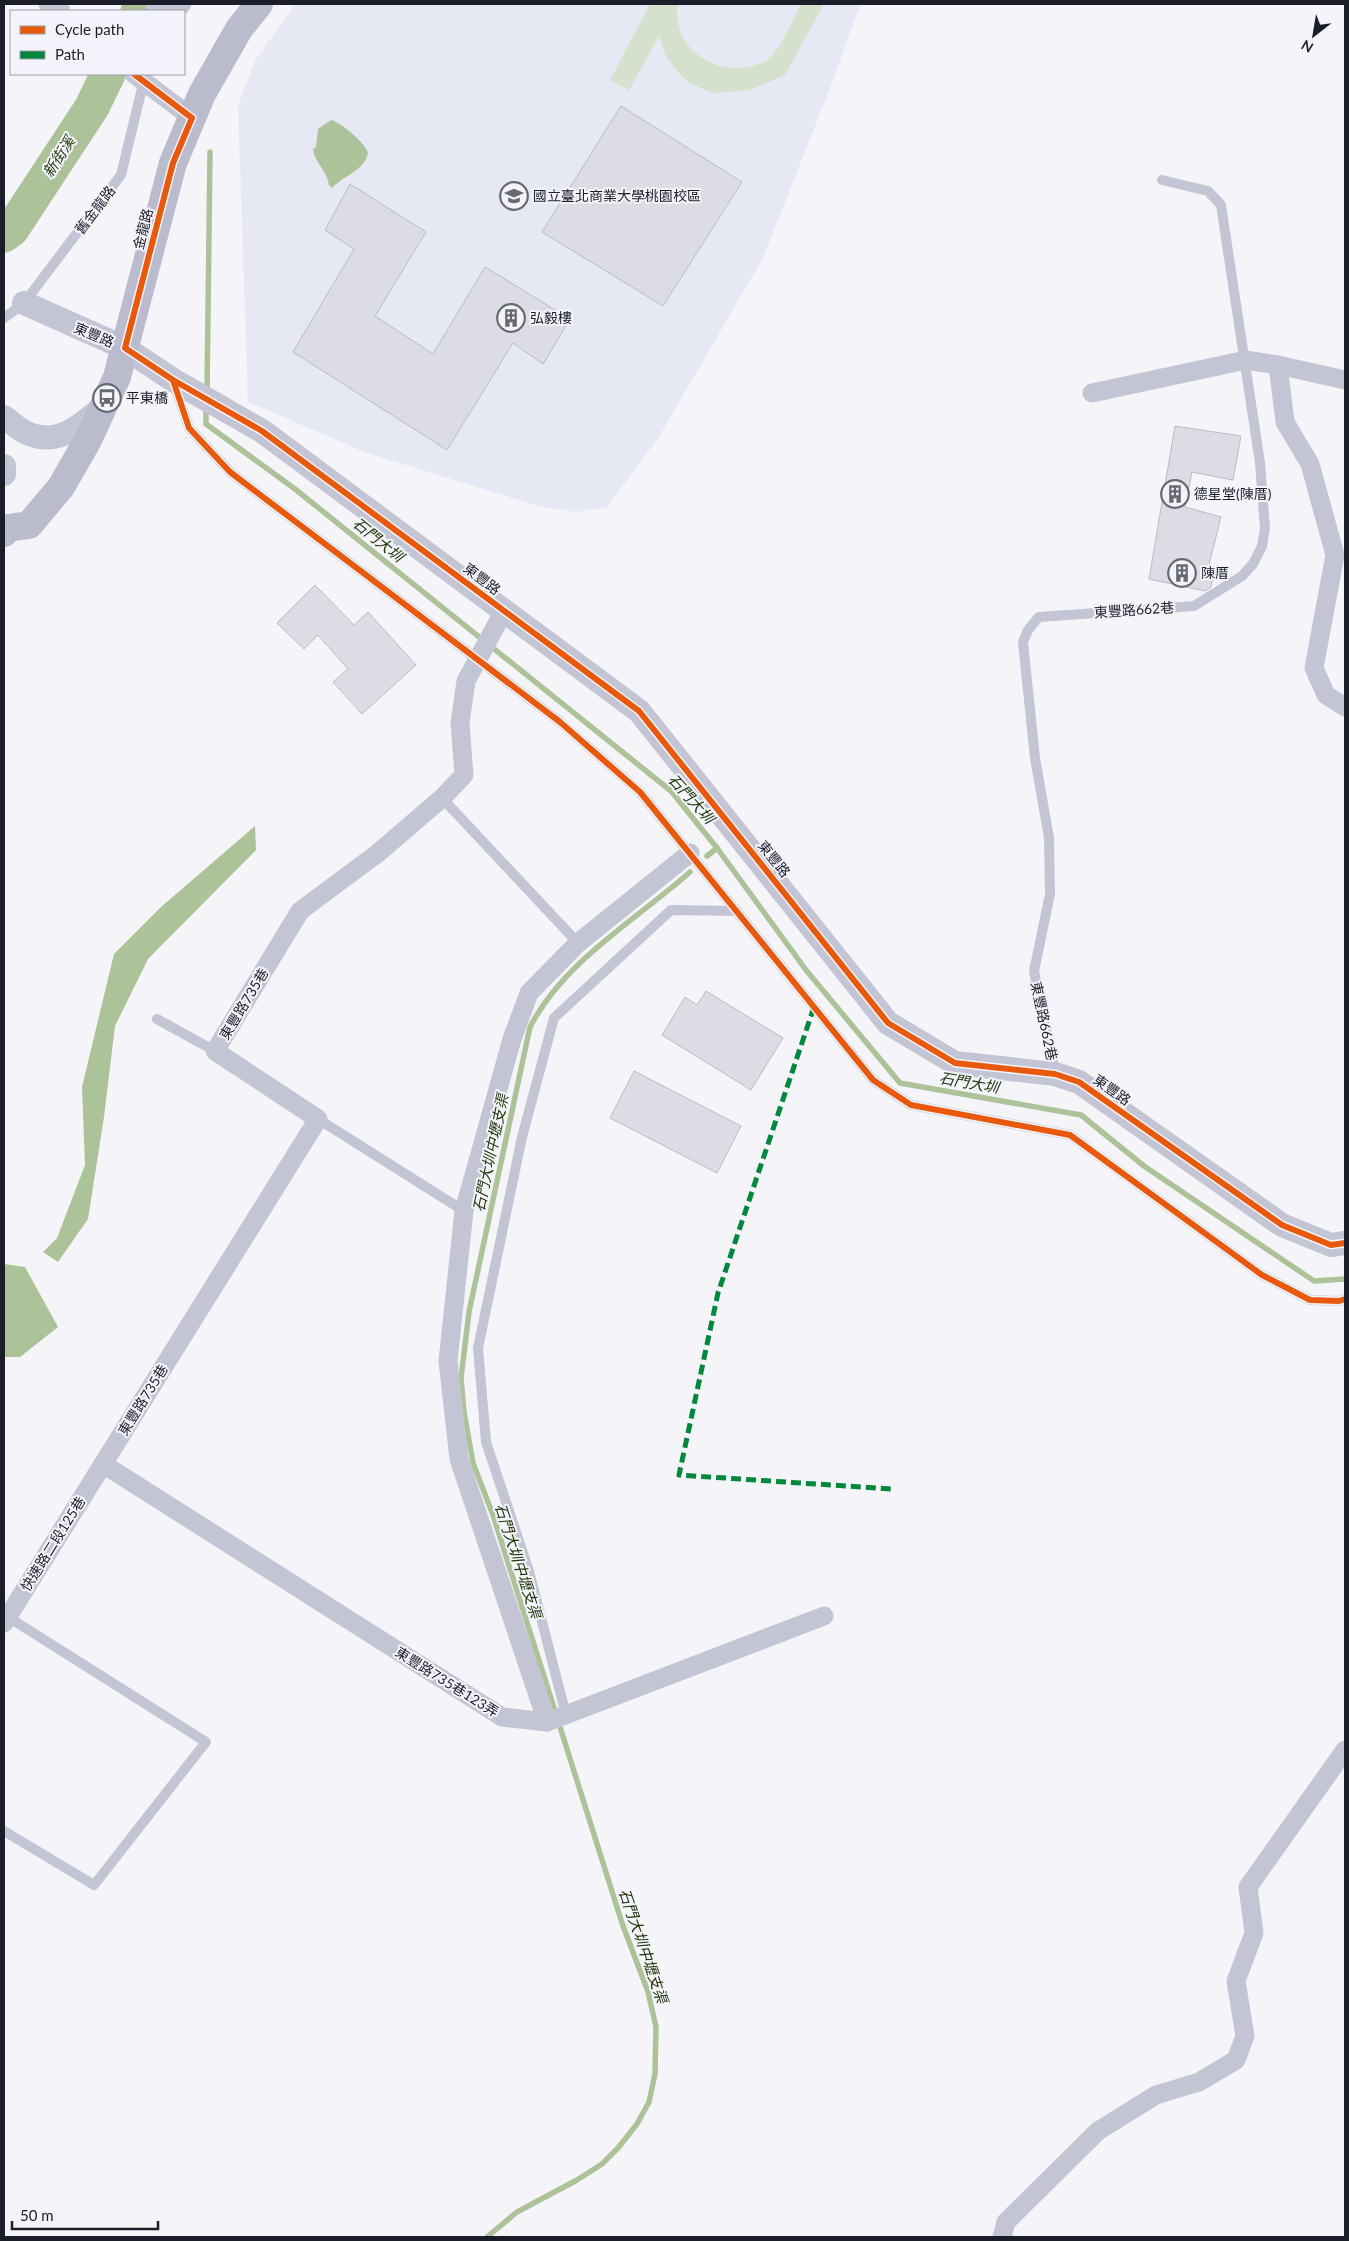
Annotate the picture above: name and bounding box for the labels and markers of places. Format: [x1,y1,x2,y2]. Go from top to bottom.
school or university icon: 國立臺北商業大學桃園校區 [499,181,529,211]
place label: 國立臺北商業大學桃園校區 [533,187,701,204]
building icon: 弘毅樓 [496,303,526,333]
place label: 弘毅樓 [530,309,572,326]
bus stop icon: 平東橋 [92,383,122,413]
place label: 平東橋 [126,389,168,406]
building icon: 德星堂(陳厝) [1160,479,1190,509]
place label: 德星堂(陳厝) [1194,485,1272,502]
building icon: 陳厝 [1167,558,1197,588]
place label: 陳厝 [1201,564,1229,581]

